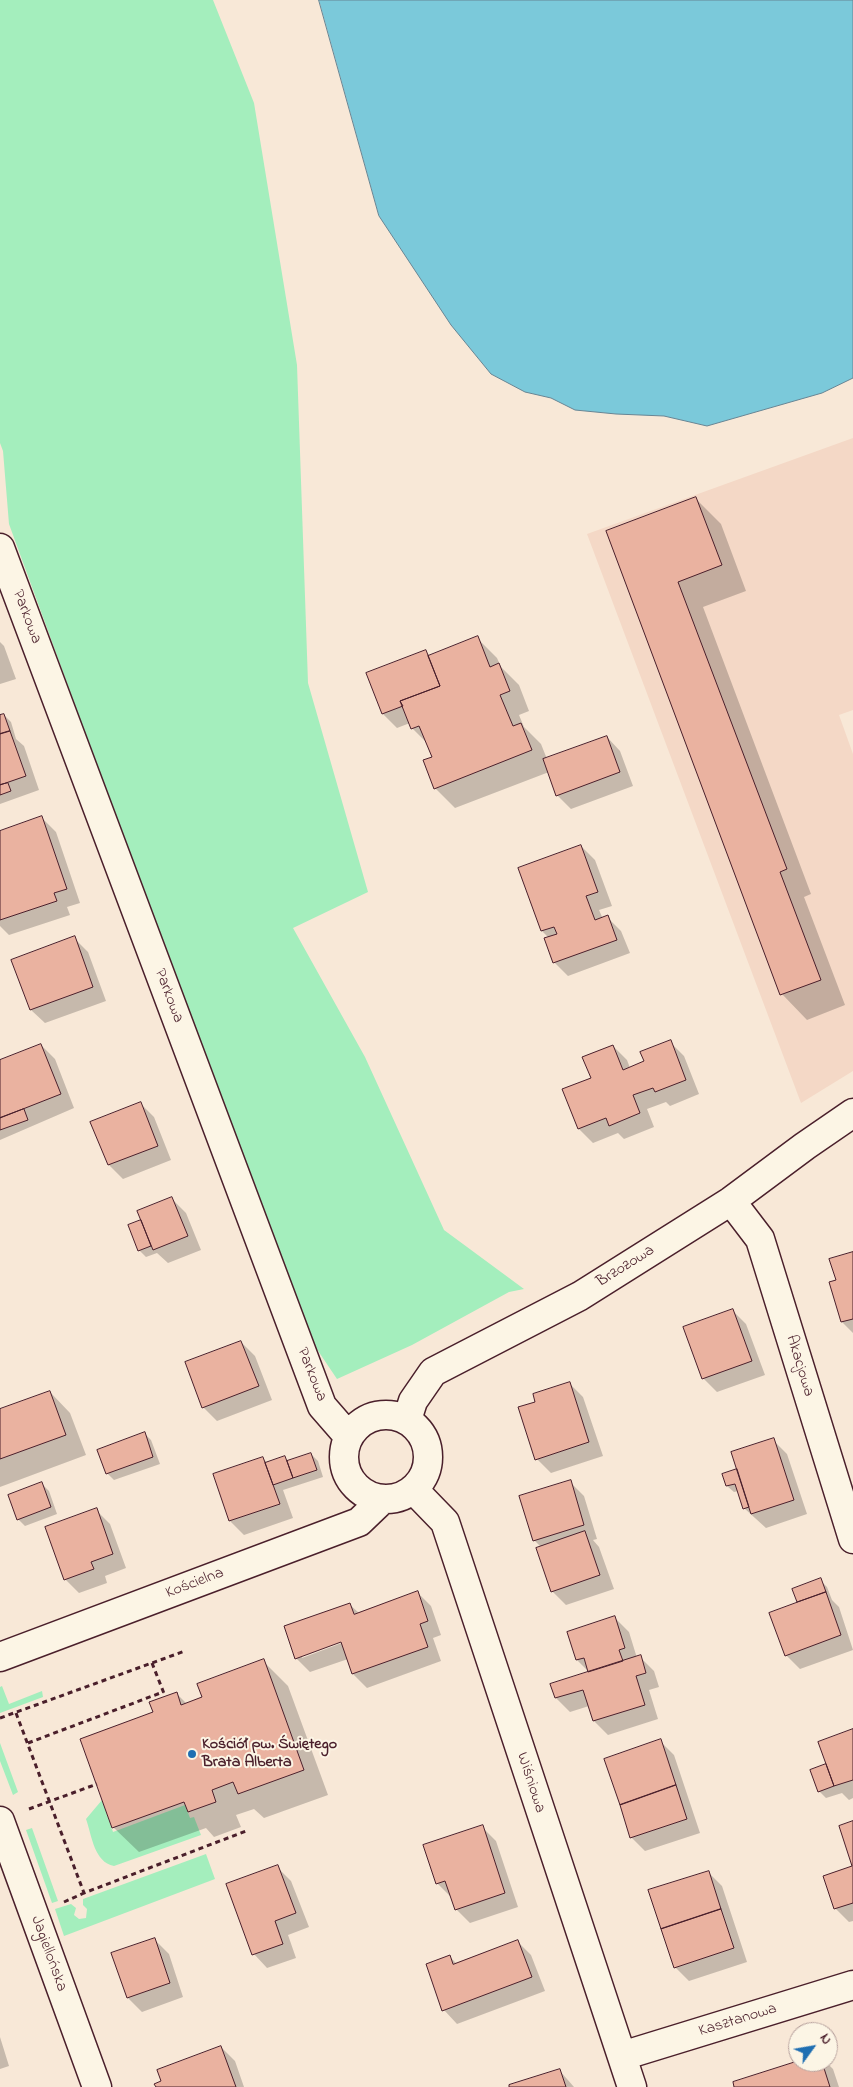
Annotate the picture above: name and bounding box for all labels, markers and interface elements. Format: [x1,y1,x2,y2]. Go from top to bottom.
street label: Parkowa [7,587,45,647]
street label: Parkowa [149,966,187,1026]
street label: Brzozowa [593,1242,659,1292]
street label: Akacjowa [781,1333,817,1399]
street label: Parkowa [292,1345,330,1405]
street label: Kościelna [163,1564,227,1604]
place label: Kościół pw. Świętego Brata Alberta [202,1735,337,1773]
marker: Kościół pw. Świętego Brata Alberta [186,1748,198,1760]
street label: Wiśniowa [511,1750,549,1816]
street label: Jagiellońska [25,1914,71,1994]
street label: Kasztanowa [697,2000,779,2042]
north arrow [788,2022,838,2072]
text: N [814,2030,837,2049]

